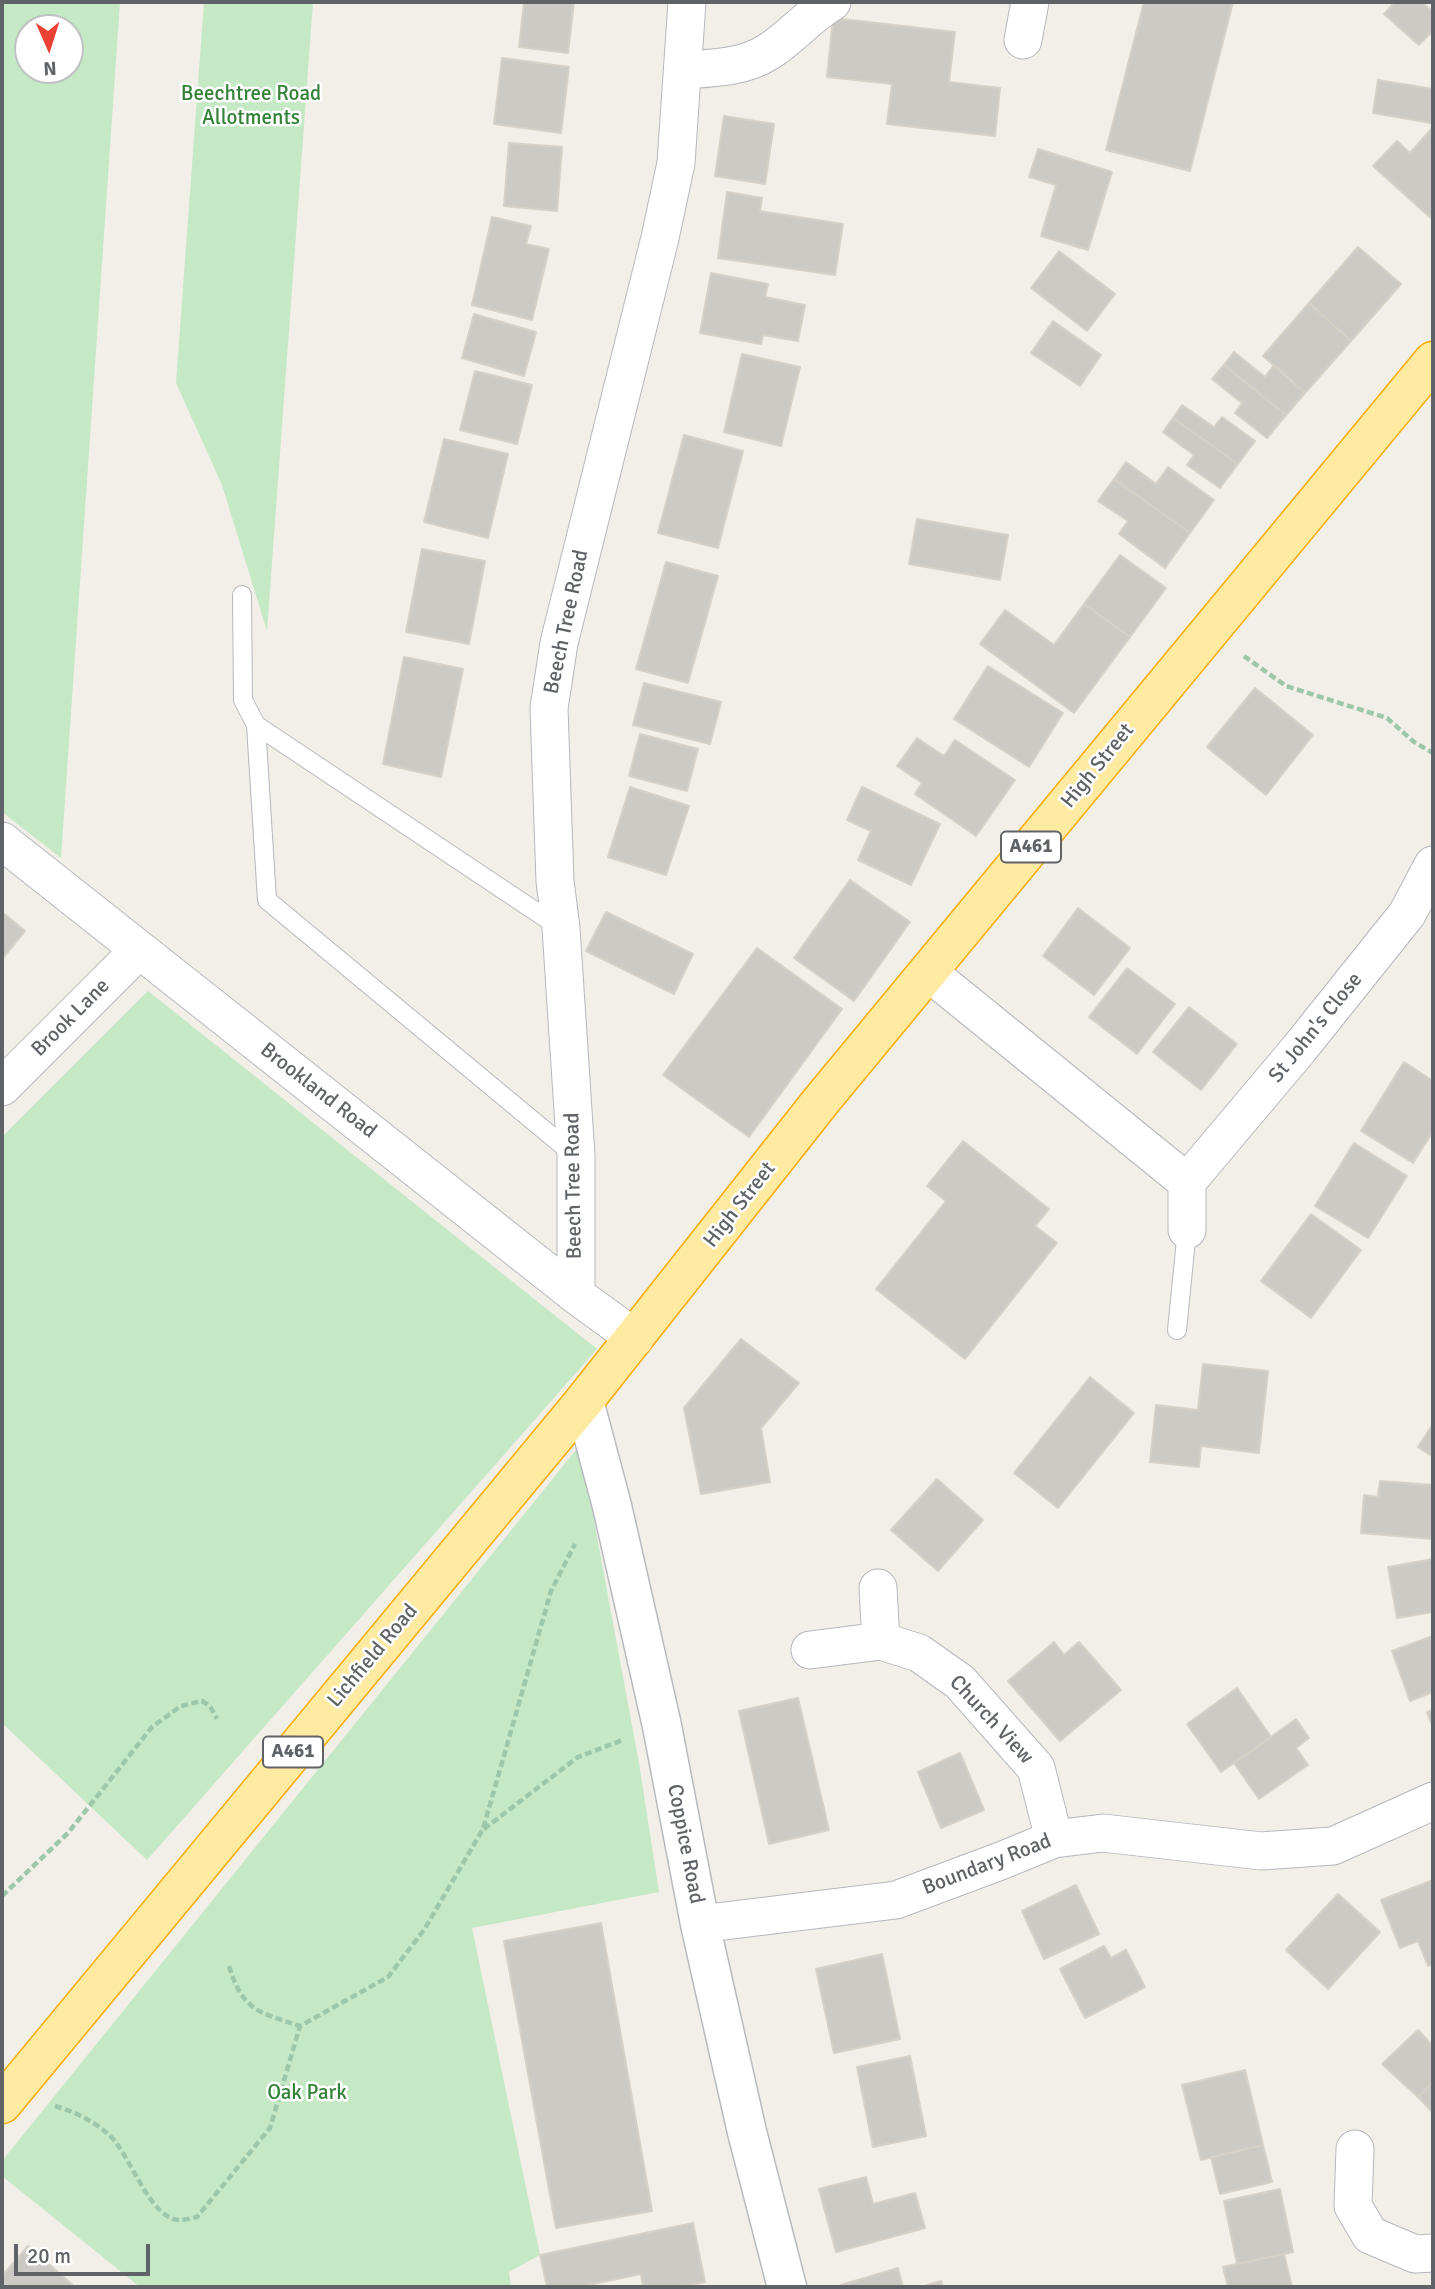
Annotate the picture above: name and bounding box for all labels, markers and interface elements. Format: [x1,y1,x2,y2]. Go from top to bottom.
north arrow [14,14,84,84]
text: N [43,56,57,80]
park label: Beechtree Road Allotments [181,81,321,131]
street label: Beech Tree Road [539,548,595,696]
street label: High Street [1056,719,1140,813]
road number: A461 [1001,832,1061,862]
street label: St John's Close [1264,968,1368,1088]
street label: Brook Lane [27,974,115,1062]
street label: Brookland Road [255,1038,381,1144]
street label: Beech Tree Road [560,1112,588,1260]
street label: High Street [699,1157,781,1253]
street label: Lichfield Road [323,1599,423,1713]
street label: Church View [944,1670,1038,1770]
road number: A461 [263,1736,323,1768]
street label: Coppice Road [661,1782,709,1906]
street label: Boundary Road [919,1829,1055,1901]
park label: Oak Park [267,2080,347,2106]
scale bar [18,2230,154,2274]
text: 20 m [27,2243,71,2269]

